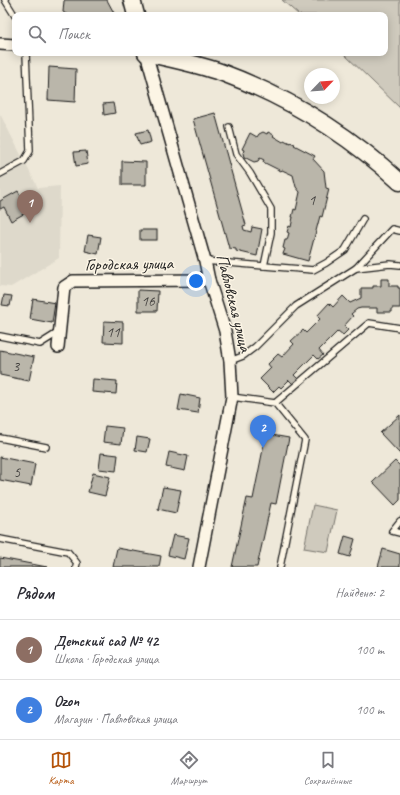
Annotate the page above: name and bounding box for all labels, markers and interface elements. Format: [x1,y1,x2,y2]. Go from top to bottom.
search box [12,12,388,56]
icon: search [26,23,48,45]
text: Поиск [58,25,90,44]
north arrow [304,68,340,104]
pin: 1 [17,190,43,223]
house number: 1 [309,191,317,210]
street label: Павловская улица [212,252,257,356]
street label: Городская улица [85,253,175,275]
your location [186,271,206,291]
house number: 16 [141,292,156,311]
house number: 11 [106,323,121,342]
house number: 3 [13,357,21,376]
pin: 2 [250,415,276,448]
house number: 5 [14,463,22,482]
text: Рядом [16,583,54,604]
text: Найдено: 2 [336,585,384,601]
text: Детский сад № 42 [54,632,158,651]
text: 1 [26,642,32,658]
text: 100 m [356,642,384,658]
text: Школа · Городская улица [54,651,159,667]
text: Ozon [54,692,79,711]
text: 2 [26,702,32,718]
text: 100 m [356,702,384,718]
text: Магазин · Павловская улица [54,711,177,727]
tab: Карта [48,749,74,787]
tab: Маршрут [171,749,207,787]
tab: Сохранённые [304,749,352,787]

